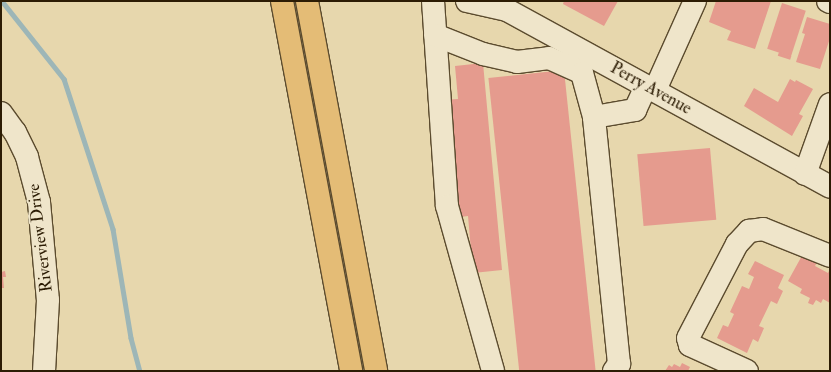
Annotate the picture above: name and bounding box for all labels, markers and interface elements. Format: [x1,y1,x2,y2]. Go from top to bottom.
street label: Perry Avenue [607,57,695,119]
street label: Riverview Drive [23,183,57,293]

